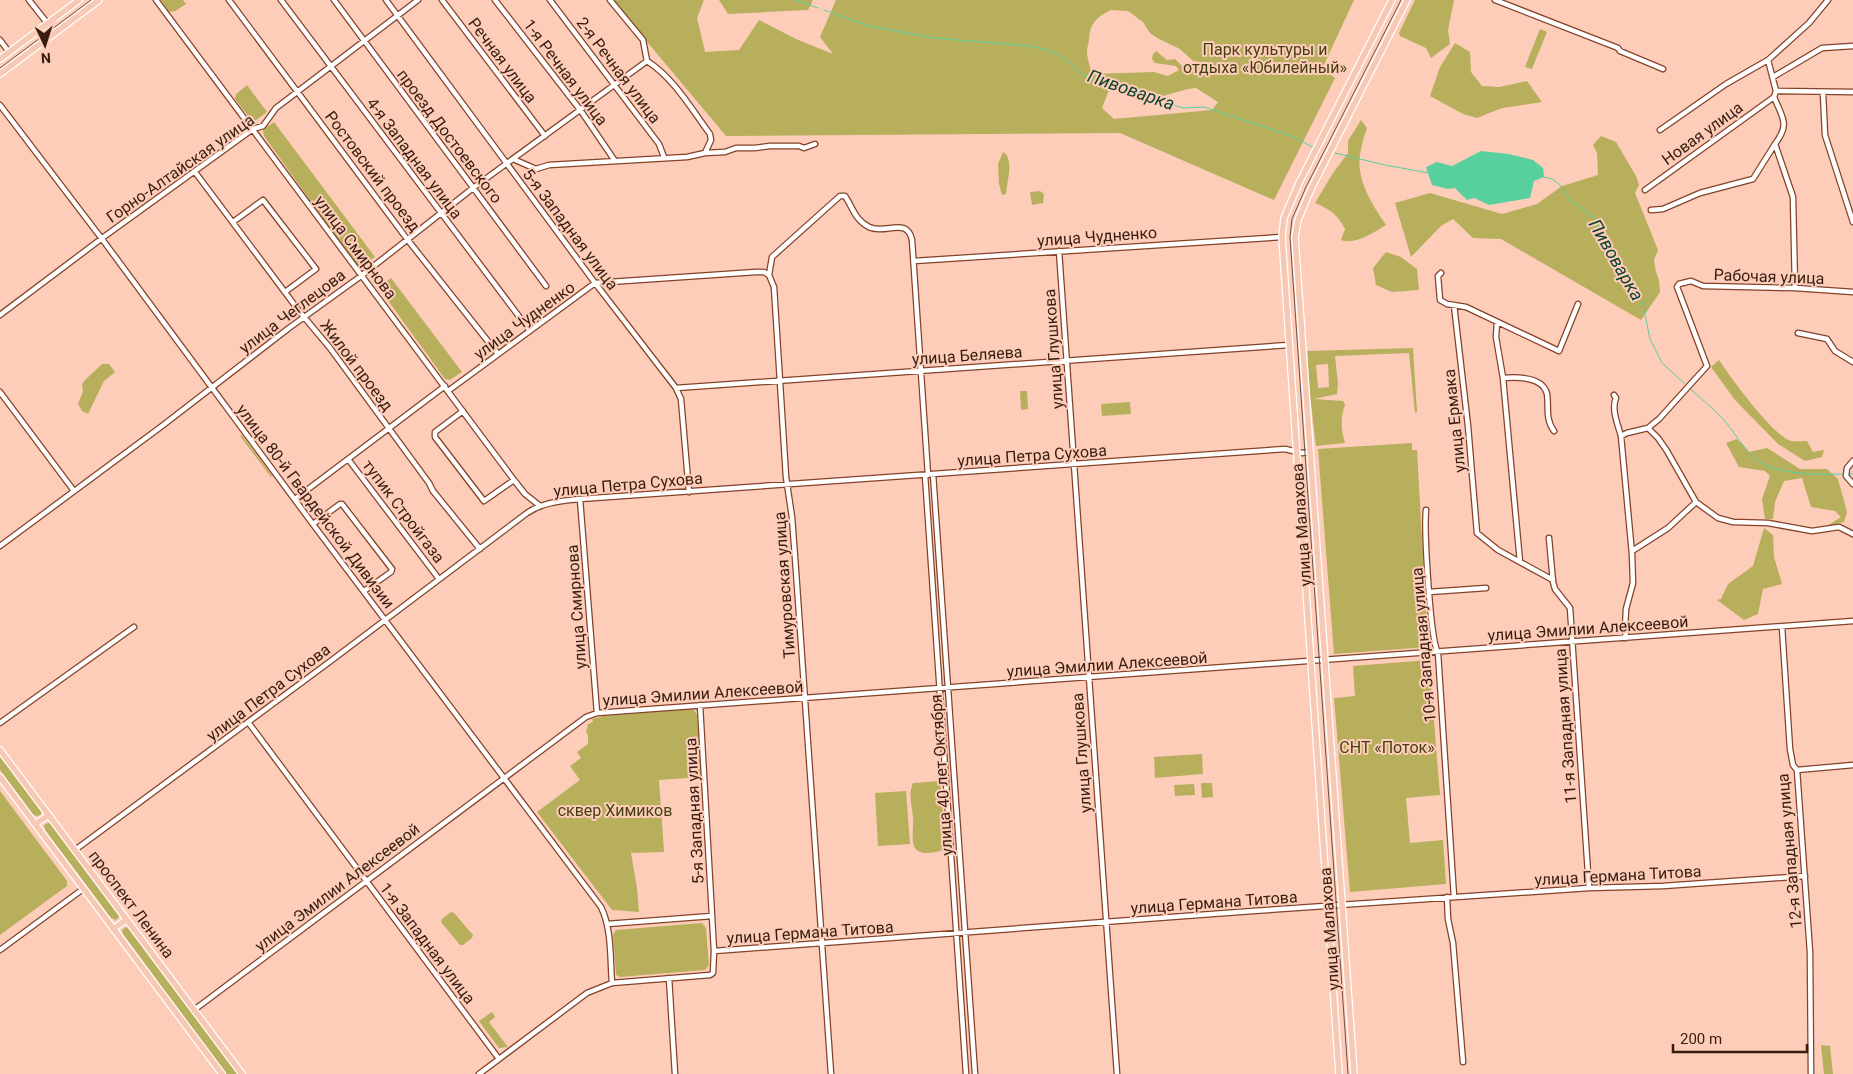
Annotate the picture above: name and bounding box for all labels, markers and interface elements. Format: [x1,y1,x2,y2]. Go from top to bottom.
street label: 2-я Речная улица [573,13,665,127]
street label: Речная улица [464,14,541,107]
street label: 1-я Речная улица [520,15,612,129]
north arrow [20,20,70,70]
park label: Парк культуры и отдыха «Юбилейный» [1183,40,1347,77]
text: N [40,50,51,66]
water label: Пивоварка [1085,65,1177,114]
street label: проезд Достоевского [393,66,506,207]
street label: 4-я Западная улица [363,94,466,223]
street label: Новая улица [1658,98,1746,169]
street label: Ростовский проезд [321,107,424,236]
street label: Горно-Алтайская улица [103,110,258,227]
street label: 5-я Западная улица [519,165,622,294]
street label: улица Смирнова [311,192,401,303]
water label: Пивоварка [1585,215,1648,304]
street label: улица Чудненко [1036,223,1158,250]
street label: улица Чеглецова [235,265,349,357]
street label: Рабочая улица [1713,265,1825,288]
street label: улица Чудненко [470,277,578,363]
street label: улица Глушкова [1040,288,1067,410]
street label: Жилой проезд [316,316,397,415]
street label: улица Беляева [911,342,1023,369]
street label: улица Ермака [1440,368,1469,474]
street label: улица 80-й Гвардейской Дивизии [233,401,399,612]
street label: улица Петра Сухова [957,441,1107,470]
street label: тупик Стройгаза [359,456,449,567]
street label: улица Малахова [1288,463,1315,587]
street label: улица Петра Сухова [553,469,703,500]
street label: Тимуровская улица [770,511,799,659]
street label: улица Смирнова [563,544,590,670]
street label: 10-я Западная улица [1407,567,1440,723]
street label: улица Эмилии Алексеевой [1487,612,1689,645]
street label: улица Петра Сухова [203,640,334,745]
street label: улица Эмилии Алексеевой [1006,648,1208,681]
street label: 11-я Западная улица [1551,648,1580,804]
street label: улица Эмилии Алексеевой [602,677,804,710]
street label: улица Глушкова [1068,692,1095,814]
street label: улица 40 лет Октября [926,694,957,856]
street label: 5-я Западная улица [681,737,708,885]
park label: СНТ «Поток» [1339,738,1435,757]
street label: 12-я Западная улица [1773,773,1806,929]
park label: сквер Химиков [558,801,672,820]
street label: улица Эмилии Алексеевой [251,819,423,956]
street label: проспект Ленина [85,847,178,962]
street label: улица Германа Титова [1534,862,1702,889]
street label: улица Малахова [1316,867,1343,991]
street label: 1-я Западная улица [376,879,479,1008]
street label: улица Германа Титова [1130,887,1298,918]
street label: улица Германа Титова [726,917,894,948]
scale bar [1673,1022,1807,1054]
text: 200 m [1680,1030,1722,1048]

